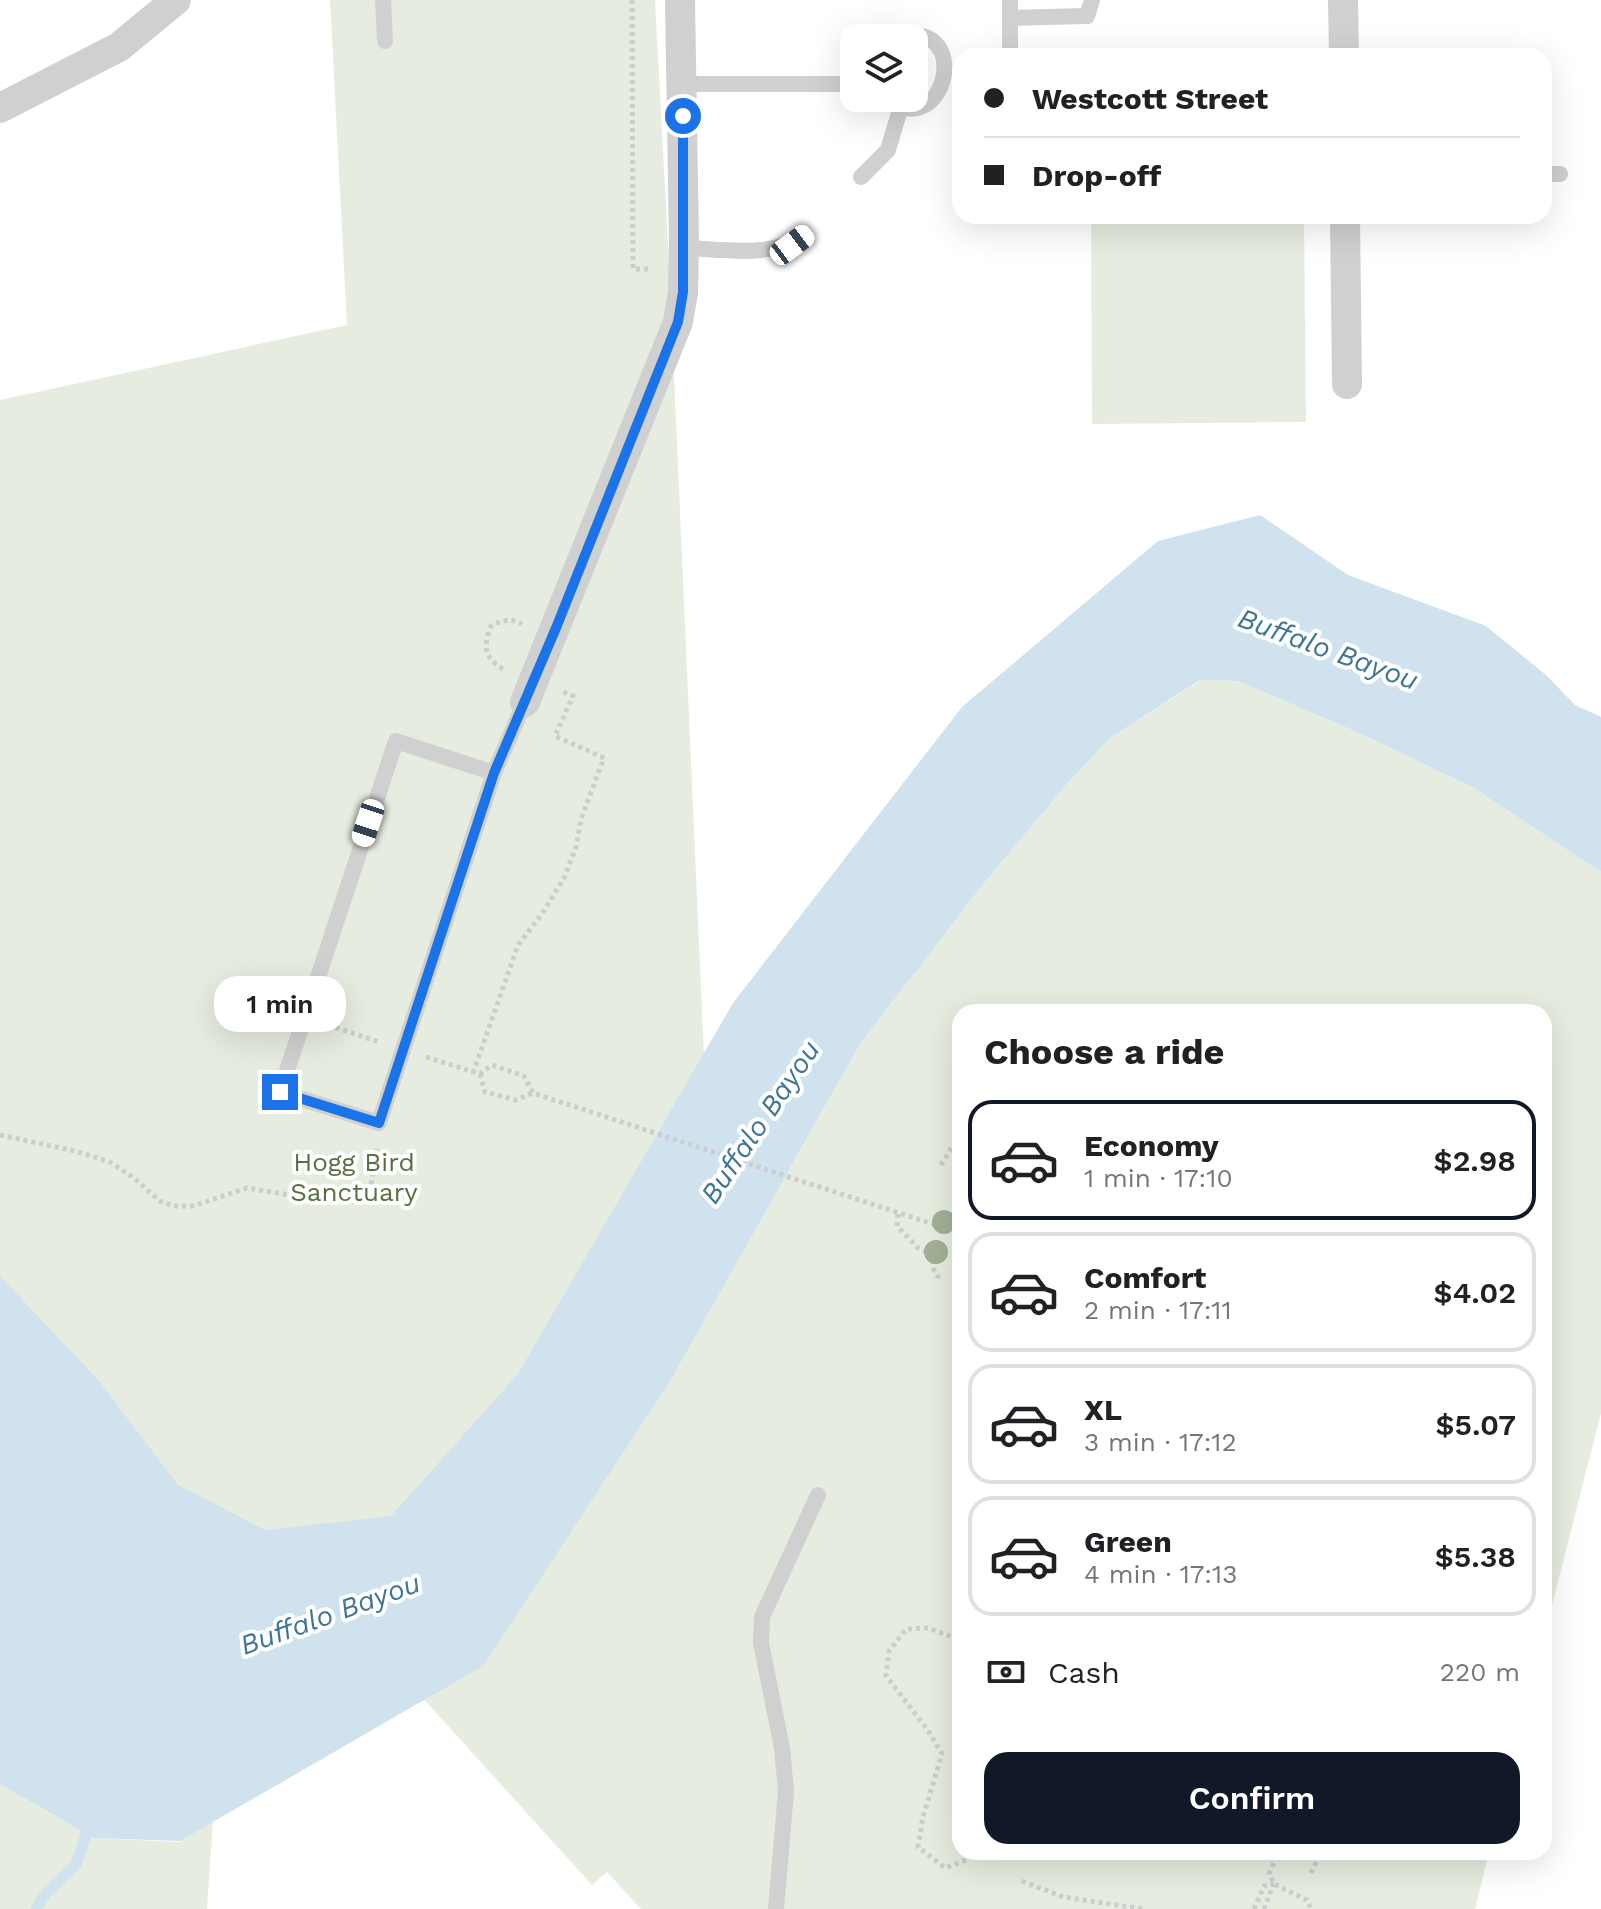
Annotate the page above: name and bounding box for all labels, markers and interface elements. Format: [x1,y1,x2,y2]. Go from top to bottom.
map controls [840,24,928,112]
button: layers [840,24,928,112]
text: Westcott Street [1032,81,1268,116]
route start [665,98,701,134]
text: Drop-off [1032,158,1161,193]
car [766,221,818,269]
water label: Buffalo Bayou [1233,601,1423,697]
car [349,796,387,850]
callout: 1 min [214,976,346,1032]
text: 1 min [247,989,313,1019]
text: Choose a ride [984,1031,1224,1073]
water label: Buffalo Bayou [693,1034,827,1210]
route end [262,1074,298,1110]
icon: car [988,1124,1060,1196]
text: Economy [1084,1128,1219,1163]
text: $2.98 [1434,1143,1516,1178]
park label: Hogg Bird Sanctuary [290,1147,418,1207]
text: 1 min · 17:10 [1084,1163,1233,1193]
icon: car [988,1256,1060,1328]
text: Comfort [1084,1260,1206,1295]
text: $4.02 [1433,1275,1516,1310]
text: 2 min · 17:11 [1084,1295,1232,1325]
icon: car [988,1388,1060,1460]
text: XL [1084,1392,1122,1427]
text: $5.07 [1435,1407,1516,1442]
text: 3 min · 17:12 [1084,1427,1237,1457]
icon: car [988,1520,1060,1592]
text: Green [1084,1524,1172,1559]
text: $5.38 [1435,1539,1516,1574]
text: 4 min · 17:13 [1084,1559,1237,1589]
water label: Buffalo Bayou [235,1566,425,1662]
icon: cash [984,1650,1028,1694]
text: Cash [1048,1655,1120,1690]
text: 220 m [1440,1657,1520,1687]
button: Confirm [984,1752,1520,1844]

